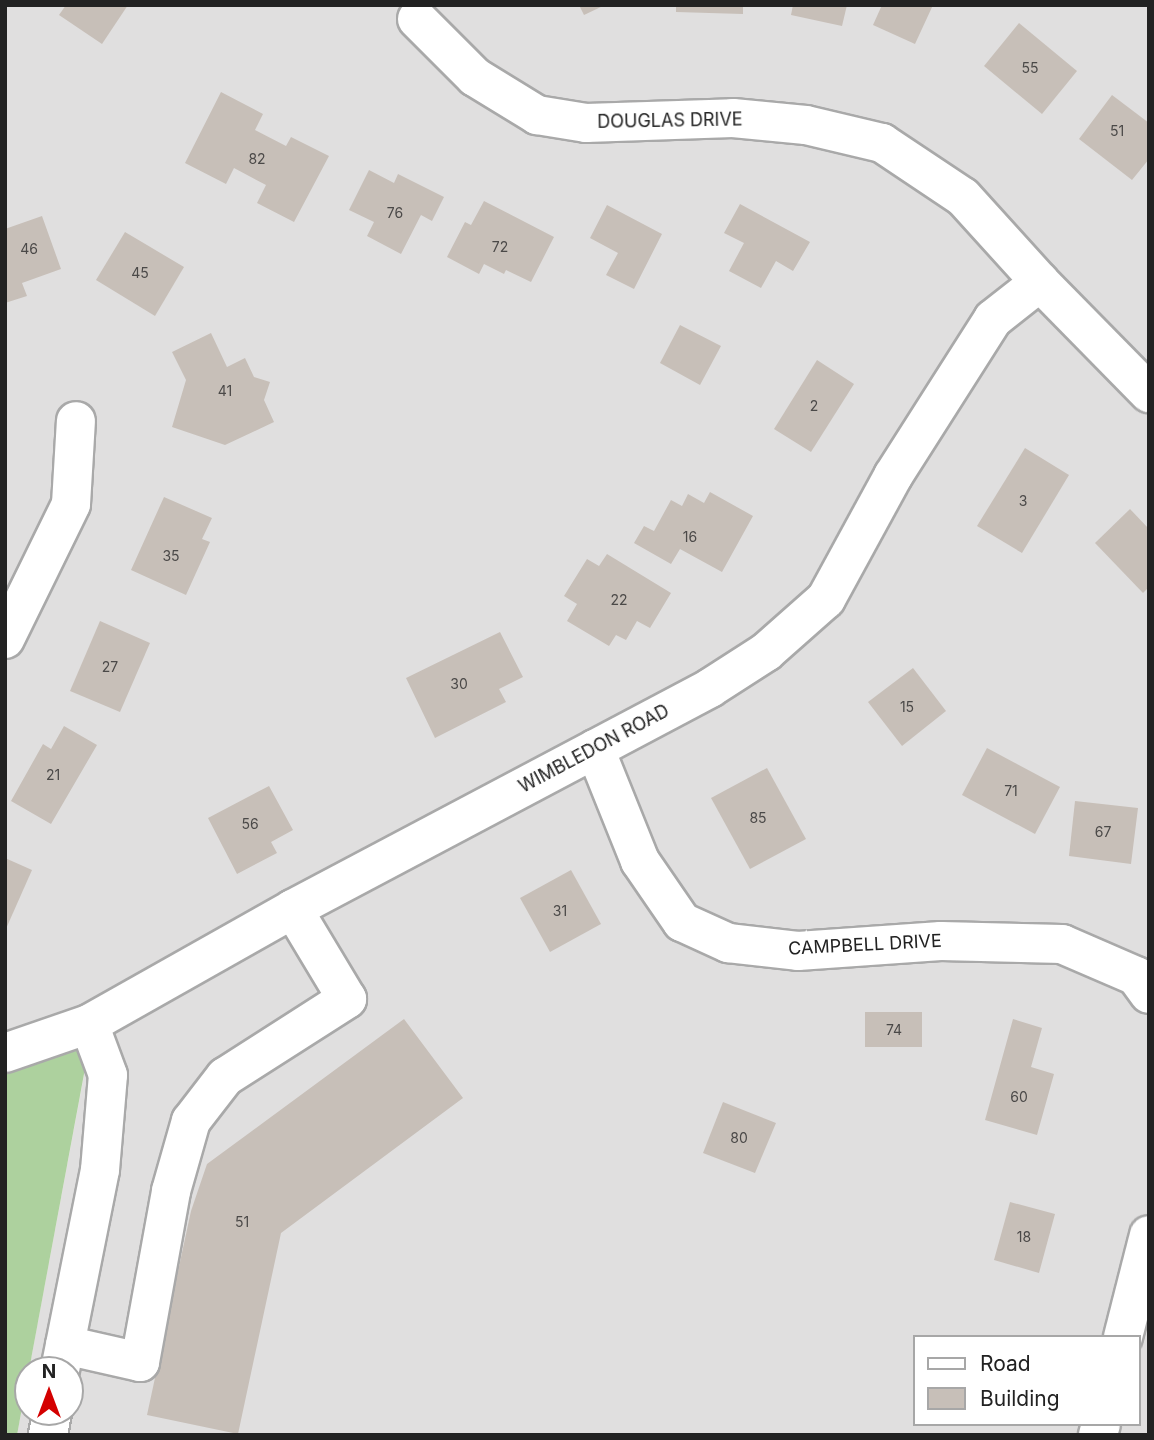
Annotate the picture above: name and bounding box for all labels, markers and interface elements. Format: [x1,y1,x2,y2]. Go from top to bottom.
house number: 55 [1021,60,1039,76]
street label: DOUGLAS DRIVE [597,109,743,133]
house number: 51 [1110,123,1124,139]
house number: 82 [248,151,266,167]
house number: 76 [387,205,403,221]
house number: 72 [492,239,508,255]
house number: 46 [20,241,38,257]
house number: 45 [131,265,149,281]
house number: 41 [218,383,232,399]
house number: 2 [810,398,818,414]
house number: 3 [1019,493,1027,509]
house number: 16 [683,529,697,545]
house number: 35 [162,548,180,564]
house number: 22 [610,592,628,608]
house number: 27 [102,659,118,675]
house number: 30 [450,676,468,692]
house number: 15 [900,699,914,715]
street label: WIMBLEDON ROAD [515,700,673,798]
house number: 21 [46,767,60,783]
house number: 71 [1004,783,1018,799]
house number: 85 [749,810,767,826]
house number: 56 [241,816,259,832]
house number: 67 [1095,824,1111,840]
house number: 31 [553,903,567,919]
street label: CAMPBELL DRIVE [788,930,942,960]
house number: 74 [886,1022,902,1038]
house number: 60 [1010,1089,1028,1105]
house number: 80 [730,1130,748,1146]
house number: 51 [235,1214,249,1230]
house number: 18 [1017,1229,1031,1245]
legend [912,1335,1140,1426]
text: Road [980,1351,1031,1376]
north arrow [14,1356,84,1426]
text: N [42,1360,56,1383]
text: Building [980,1386,1060,1411]

